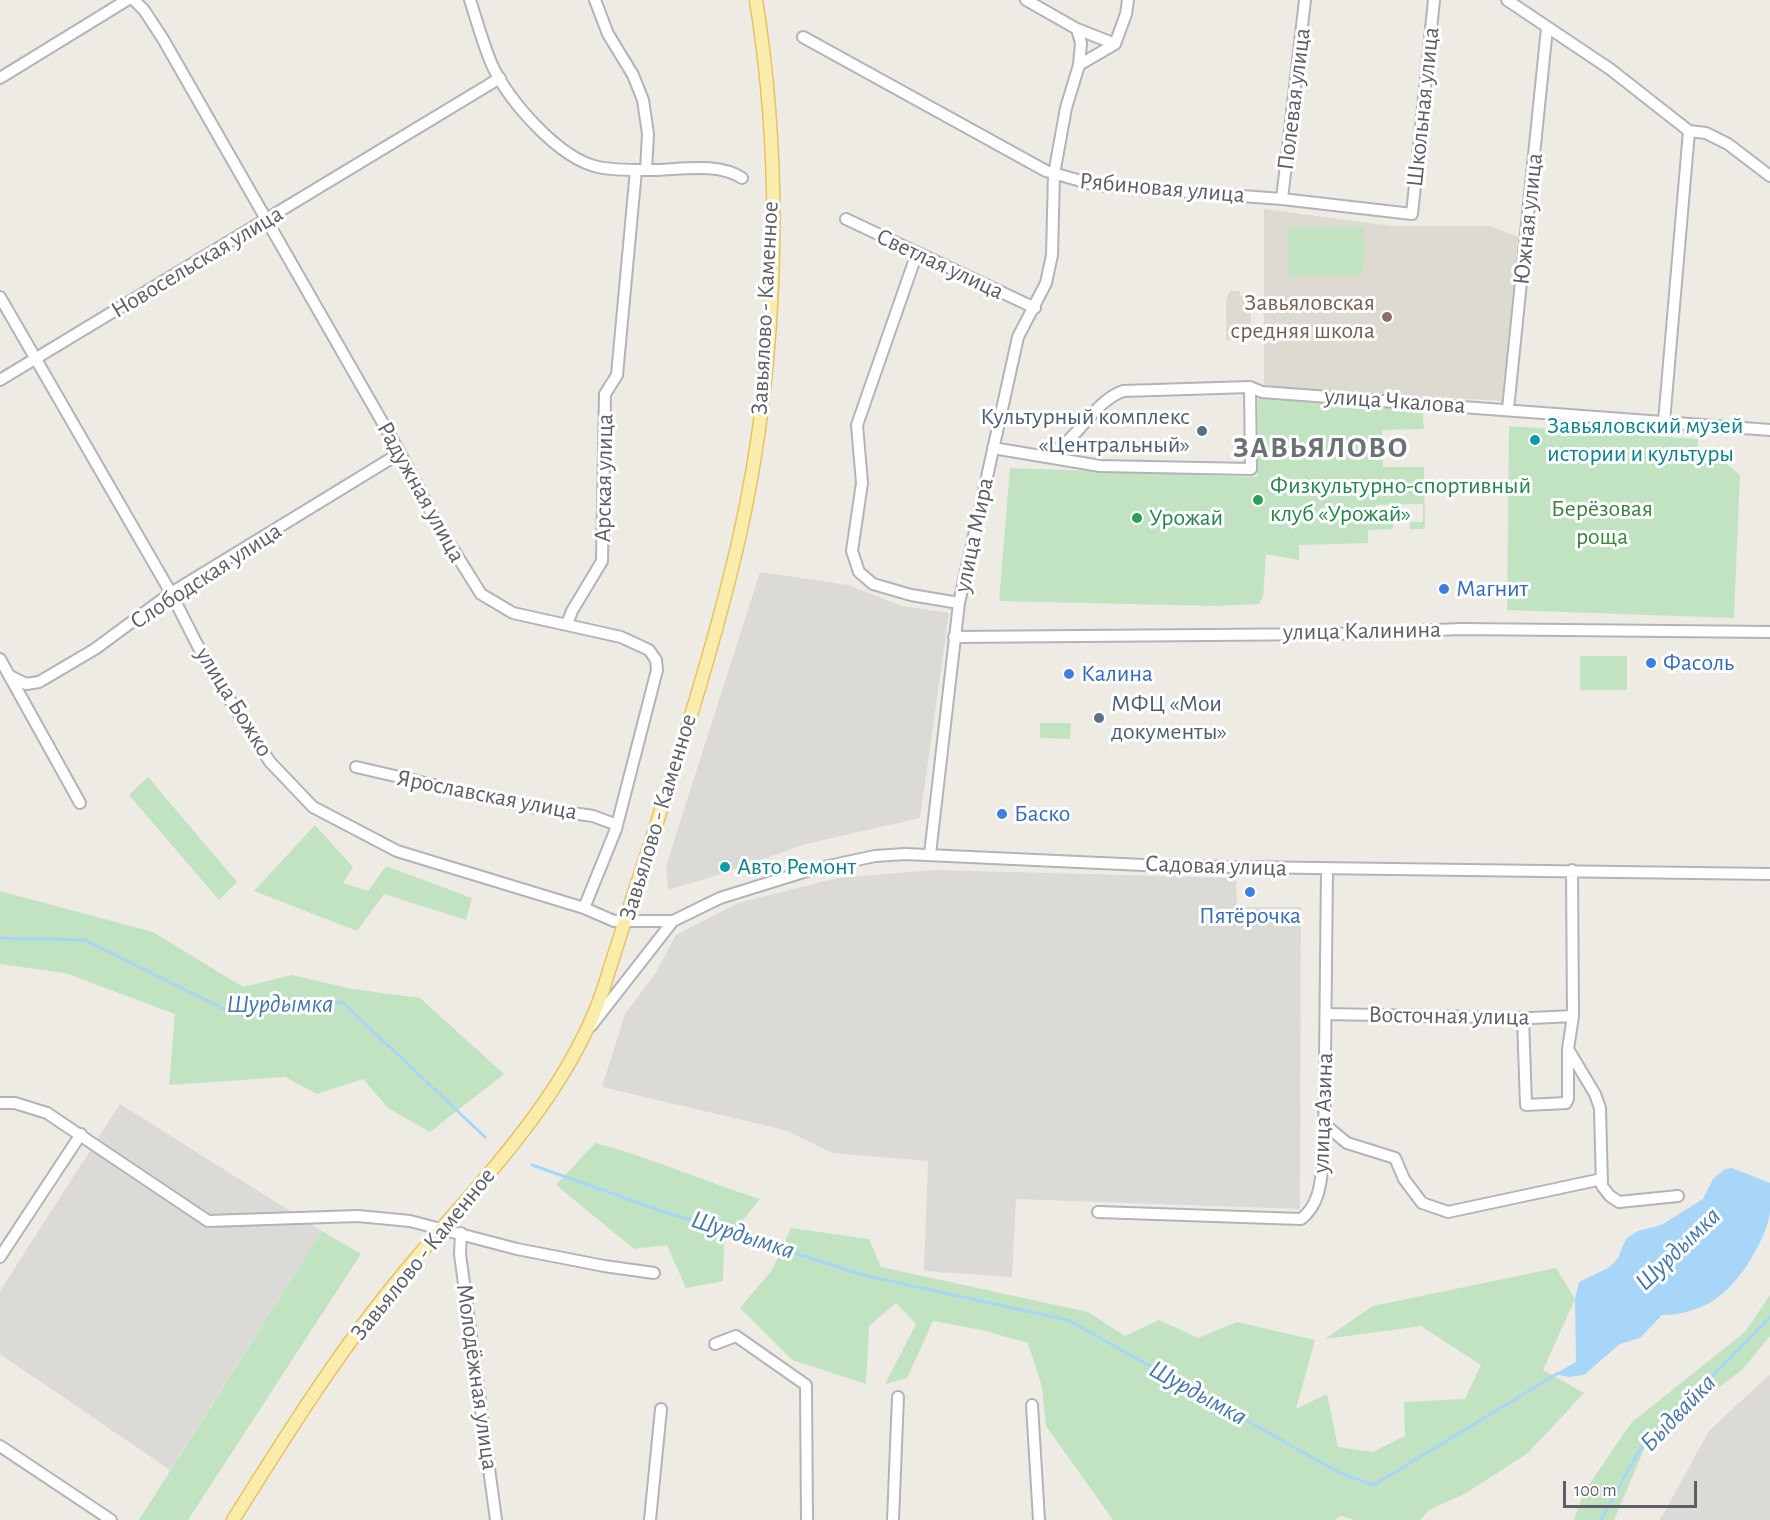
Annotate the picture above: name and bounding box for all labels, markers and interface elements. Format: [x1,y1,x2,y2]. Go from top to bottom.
street label: Школьная улица [1400,25,1446,189]
street label: Полевая улица [1271,26,1317,172]
street label: Южная улица [1507,152,1549,286]
street label: Рябиновая улица [1078,166,1246,210]
street label: Новосельская улица [106,199,288,325]
street label: Завьялово - Каменное [745,200,785,416]
street label: Светлая улица [872,222,1008,306]
place label: Завьяловская средняя школа [1231,289,1375,345]
marker: Завьяловская средняя школа [1380,310,1394,324]
street label: улица Чкалова [1324,382,1466,420]
place label: Культурный комплекс «Центральный» [980,403,1190,459]
place label: Завьяловский музей истории и культуры [1547,412,1743,468]
street label: Арская улица [588,413,620,543]
street label: Радужная улица [370,417,472,567]
marker: Культурный комплекс «Центральный» [1195,424,1209,438]
district label: ЗАВЬЯЛОВО [1233,430,1409,466]
marker: Завьяловский музей истории и культуры [1528,433,1542,447]
place label: Физкультурно-спортивный клуб «Урожай» [1270,472,1531,528]
street label: улица Мира [948,475,1000,595]
marker: Физкультурно-спортивный клуб «Урожай» [1251,493,1265,507]
park label: Берёзовая роща [1551,495,1653,551]
place label: Урожай [1149,504,1223,532]
marker: Урожай [1130,511,1144,525]
street label: Слободская улица [125,516,287,636]
place label: Магнит [1456,575,1528,603]
marker: Магнит [1437,582,1451,596]
street label: улица Калинина [1283,615,1441,647]
street label: улица Божко [189,642,279,762]
place label: Фасоль [1663,649,1734,677]
marker: Фасоль [1644,656,1658,670]
place label: Калина [1081,660,1153,688]
marker: Калина [1062,667,1076,681]
place label: МФЦ «Мои документы» [1111,690,1227,746]
street label: Завьялово - Каменное [613,710,703,924]
marker: МФЦ «Мои документы» [1092,711,1106,725]
street label: Ярославская улица [394,763,580,827]
place label: Баско [1014,800,1070,828]
marker: Баско [995,807,1009,821]
street label: Садовая улица [1145,849,1287,883]
place label: Авто Ремонт [737,853,856,881]
marker: Авто Ремонт [718,860,732,874]
marker: Пятёрочка [1243,885,1257,899]
place label: Пятёрочка [1199,902,1301,930]
water label: Шурдымка [227,988,333,1020]
street label: Восточная улица [1368,1000,1530,1032]
street label: улица Азина [1307,1052,1339,1174]
street label: Завьялово - Каменное [344,1162,502,1346]
water label: Шурдымка [1629,1201,1727,1297]
water label: Шурдымка [687,1204,799,1266]
street label: Молодёжная улица [450,1282,504,1472]
water label: Шурдымка [1144,1353,1252,1433]
water label: Быдвайка [1633,1368,1723,1458]
scale bar [1566,1469,1700,1507]
text: 100 m [1574,1482,1617,1500]

